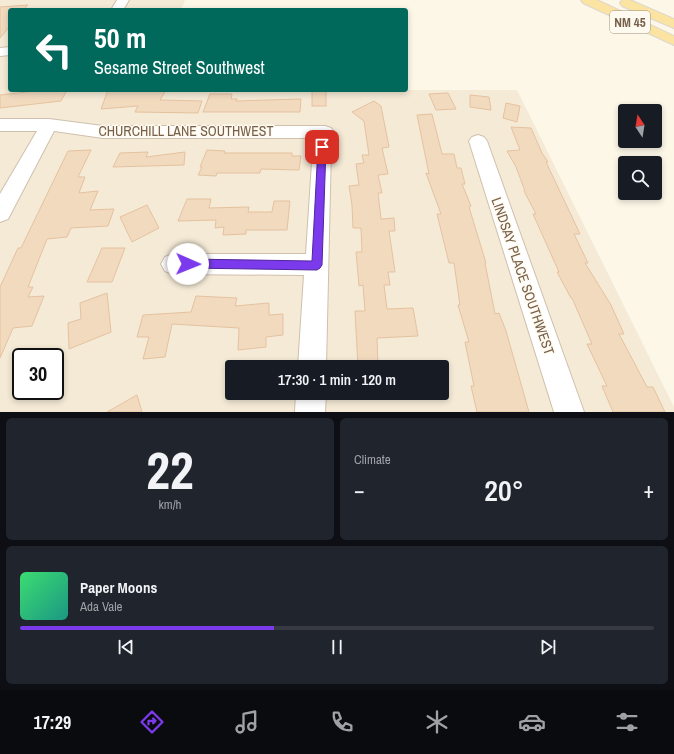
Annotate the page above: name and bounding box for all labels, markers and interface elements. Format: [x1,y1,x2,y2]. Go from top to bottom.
road number: NM 45 [610,11,650,33]
text: 50 m [94,19,146,57]
icon: left [28,24,80,76]
text: Sesame Street Southwest [94,55,265,80]
north arrow [618,104,662,148]
map controls [618,104,662,200]
street label: CHURCHILL LANE SOUTHWEST [99,122,274,140]
pin [305,130,339,164]
icon: arrive [311,136,333,158]
button: search [618,156,662,200]
street label: LINDSAY PLACE SOUTHWEST [488,195,558,357]
position arrow [167,243,209,285]
speed limit sign: 30 [12,348,64,400]
text: 17:30 · 1 min · 120 m [278,369,396,390]
text: 22 [146,435,194,505]
text: Climate [354,451,391,468]
text: 20° [484,470,524,510]
text: − [354,475,365,505]
text: + [643,475,654,505]
text: km/h [158,496,182,513]
text: Paper Moons [80,577,157,598]
text: Ada Vale [80,598,122,615]
icon: previous [115,636,137,658]
icon: pause [326,636,348,658]
icon: next [537,636,559,658]
icon: directions [138,708,166,736]
icon: music [233,708,261,736]
icon: phone [328,708,356,736]
icon: climate [423,708,451,736]
icon: car [518,708,546,736]
icon: filters [613,708,641,736]
text: 17:29 [33,710,71,735]

